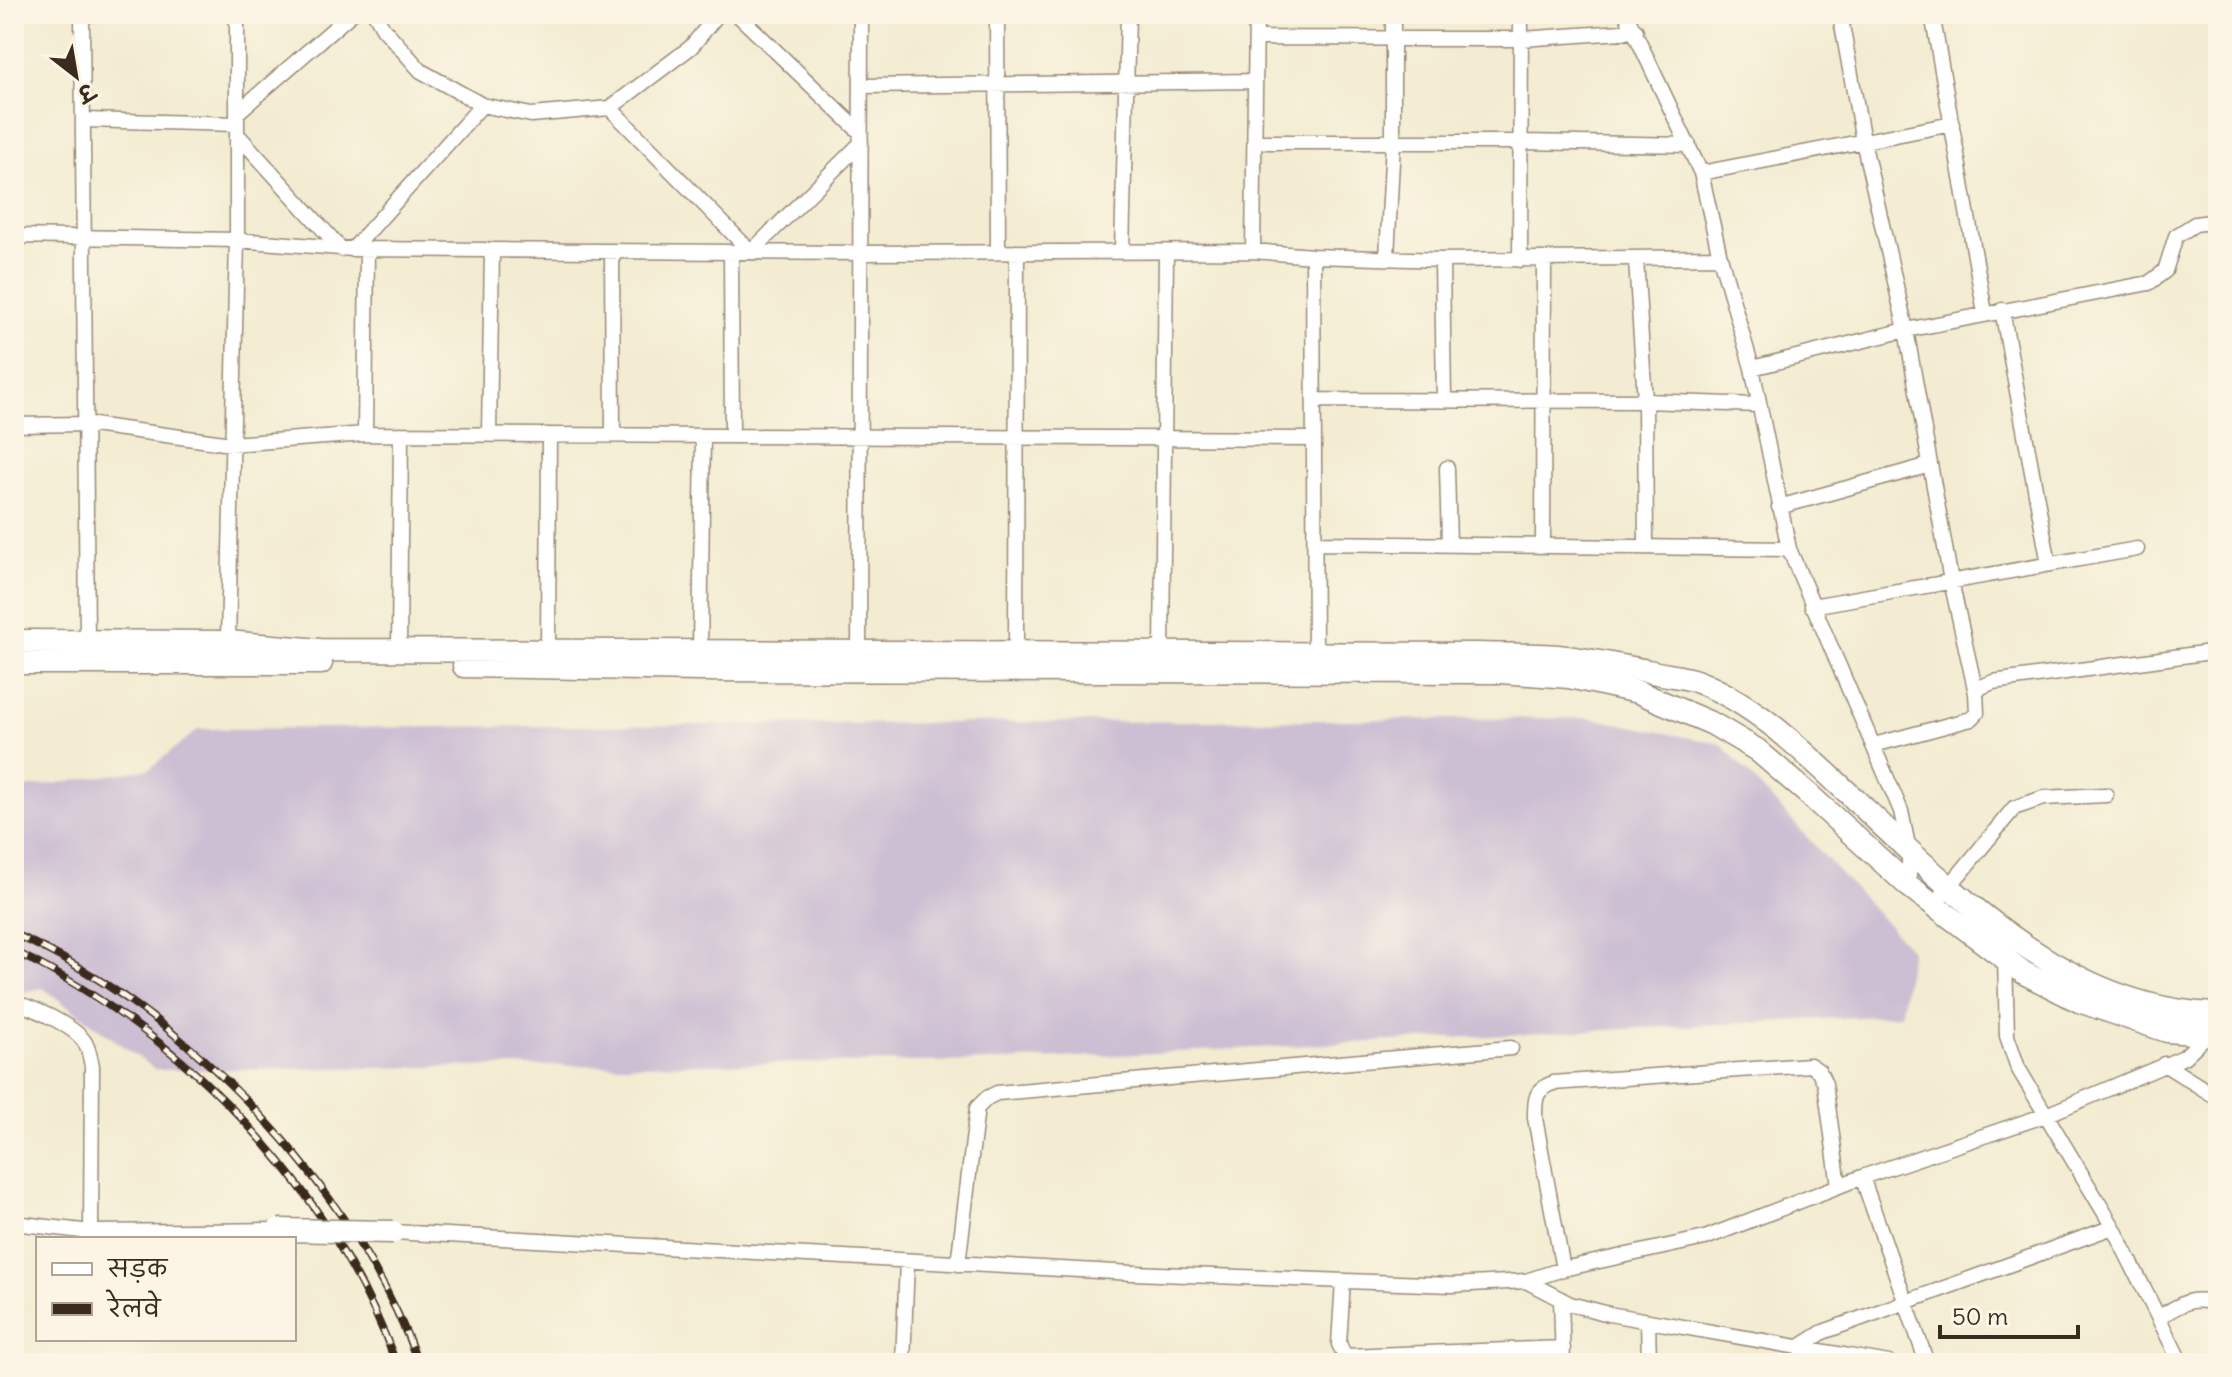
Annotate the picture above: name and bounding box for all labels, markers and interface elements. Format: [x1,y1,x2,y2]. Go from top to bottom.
north arrow [36,36,116,116]
text: उ [71,76,102,110]
legend [36,1237,296,1341]
text: सड़क [106,1253,169,1283]
text: रेलवे [105,1289,162,1323]
scale bar [1940,1289,2078,1339]
text: 50 m [1952,1301,2008,1331]

